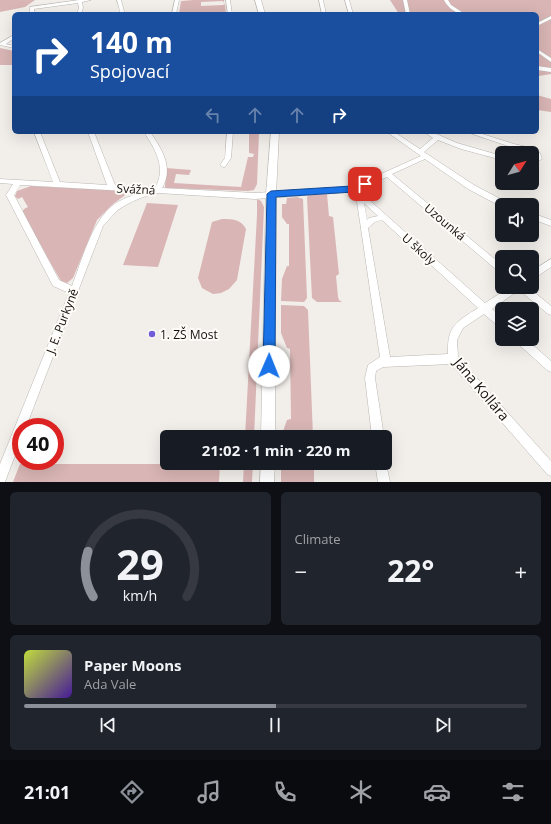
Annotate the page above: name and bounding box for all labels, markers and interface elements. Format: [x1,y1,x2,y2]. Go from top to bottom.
text: 140 m [90,23,173,61]
icon: right [24,28,76,80]
text: Spojovací [90,59,169,83]
icon: left [202,104,224,126]
icon: ahead [244,104,266,126]
icon: ahead [286,104,308,126]
icon: right [328,104,350,126]
north arrow [495,146,539,190]
map controls [495,146,539,346]
pin [348,167,382,201]
icon: arrive [354,173,376,195]
street label: Svážná [116,179,156,199]
button: sound [495,198,539,242]
street label: Uzounká [421,200,469,244]
street label: U školy [398,229,440,269]
button: search [495,250,539,294]
street label: J. E. Purkyně [41,286,82,357]
button: layers [495,302,539,346]
place label: 1. ZŠ Most [160,326,218,343]
marker: 1. ZŠ Most [147,329,157,339]
position arrow [248,345,290,387]
street label: Jána Kollára [449,352,514,425]
speed limit sign: 40 [12,418,64,470]
text: 21:02 · 1 min · 220 m [202,440,350,460]
text: Climate [295,530,340,548]
text: 29 [116,535,164,591]
text: 22° [387,550,434,591]
text: − [295,556,307,586]
text: + [514,556,527,586]
text: km/h [123,585,158,604]
text: Paper Moons [84,655,182,675]
text: Ada Vale [84,675,136,693]
icon: previous [97,714,119,736]
icon: pause [264,714,286,736]
icon: next [432,714,454,736]
icon: directions [118,778,146,806]
icon: music [195,778,223,806]
icon: phone [271,778,299,806]
icon: climate [347,778,375,806]
icon: car [423,778,451,806]
icon: filters [499,778,527,806]
text: 21:01 [24,780,70,804]

